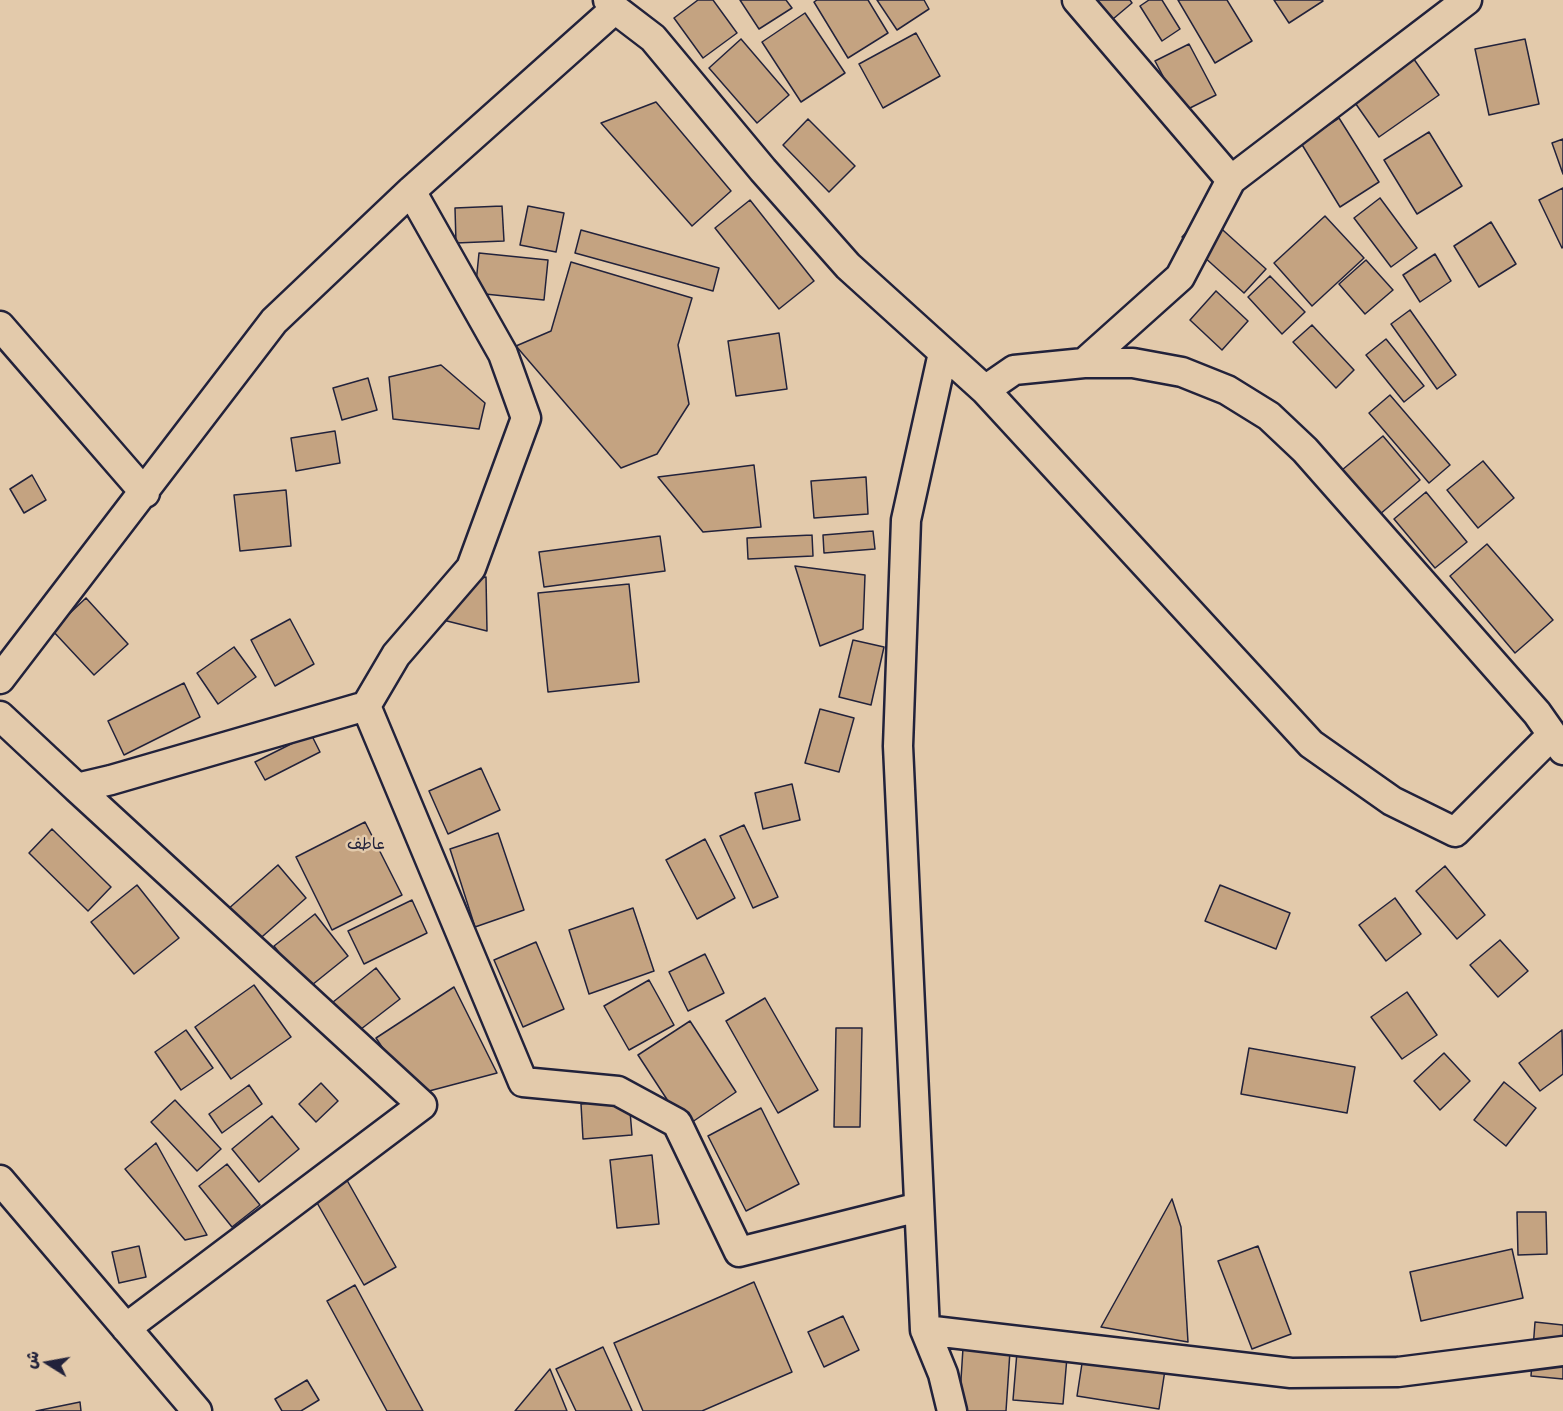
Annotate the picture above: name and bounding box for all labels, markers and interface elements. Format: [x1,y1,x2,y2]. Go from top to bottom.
district label: عاطف [347,835,385,855]
north arrow [18,1333,78,1393]
text: ش [17,1349,44,1371]

